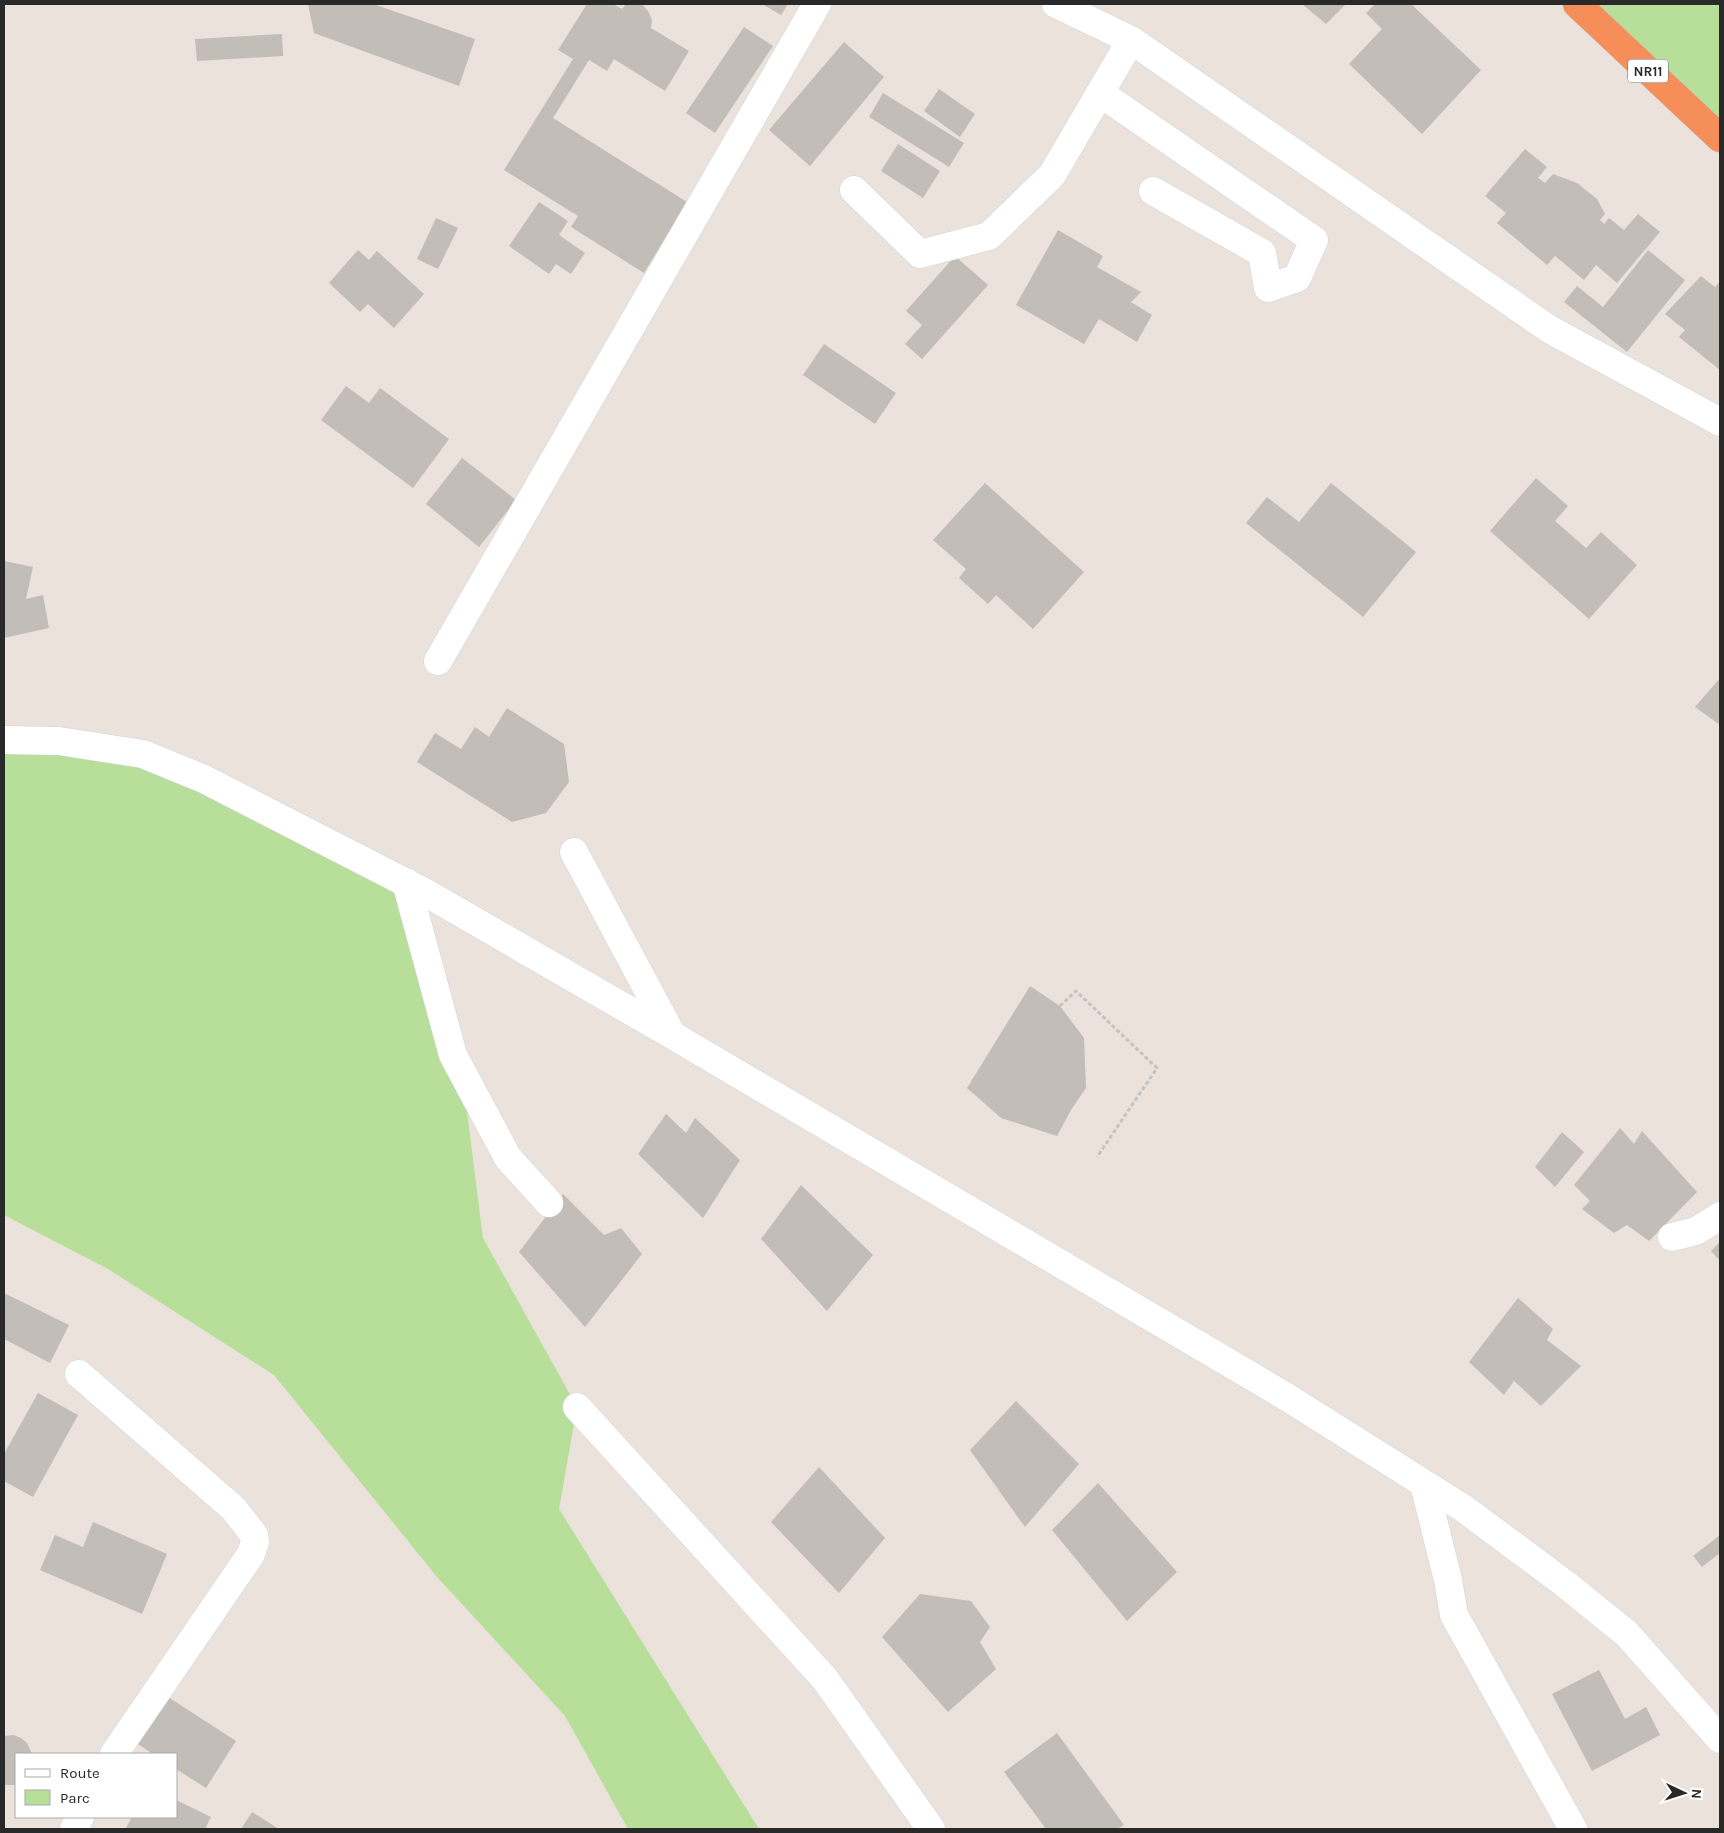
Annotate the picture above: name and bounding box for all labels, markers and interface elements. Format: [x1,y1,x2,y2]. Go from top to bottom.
road number: NR11 [1628,59,1668,82]
legend [15,1753,178,1818]
text: Route [60,1764,100,1782]
north arrow [1659,1768,1709,1818]
text: N [1688,1788,1705,1799]
text: Parc [60,1789,90,1807]

